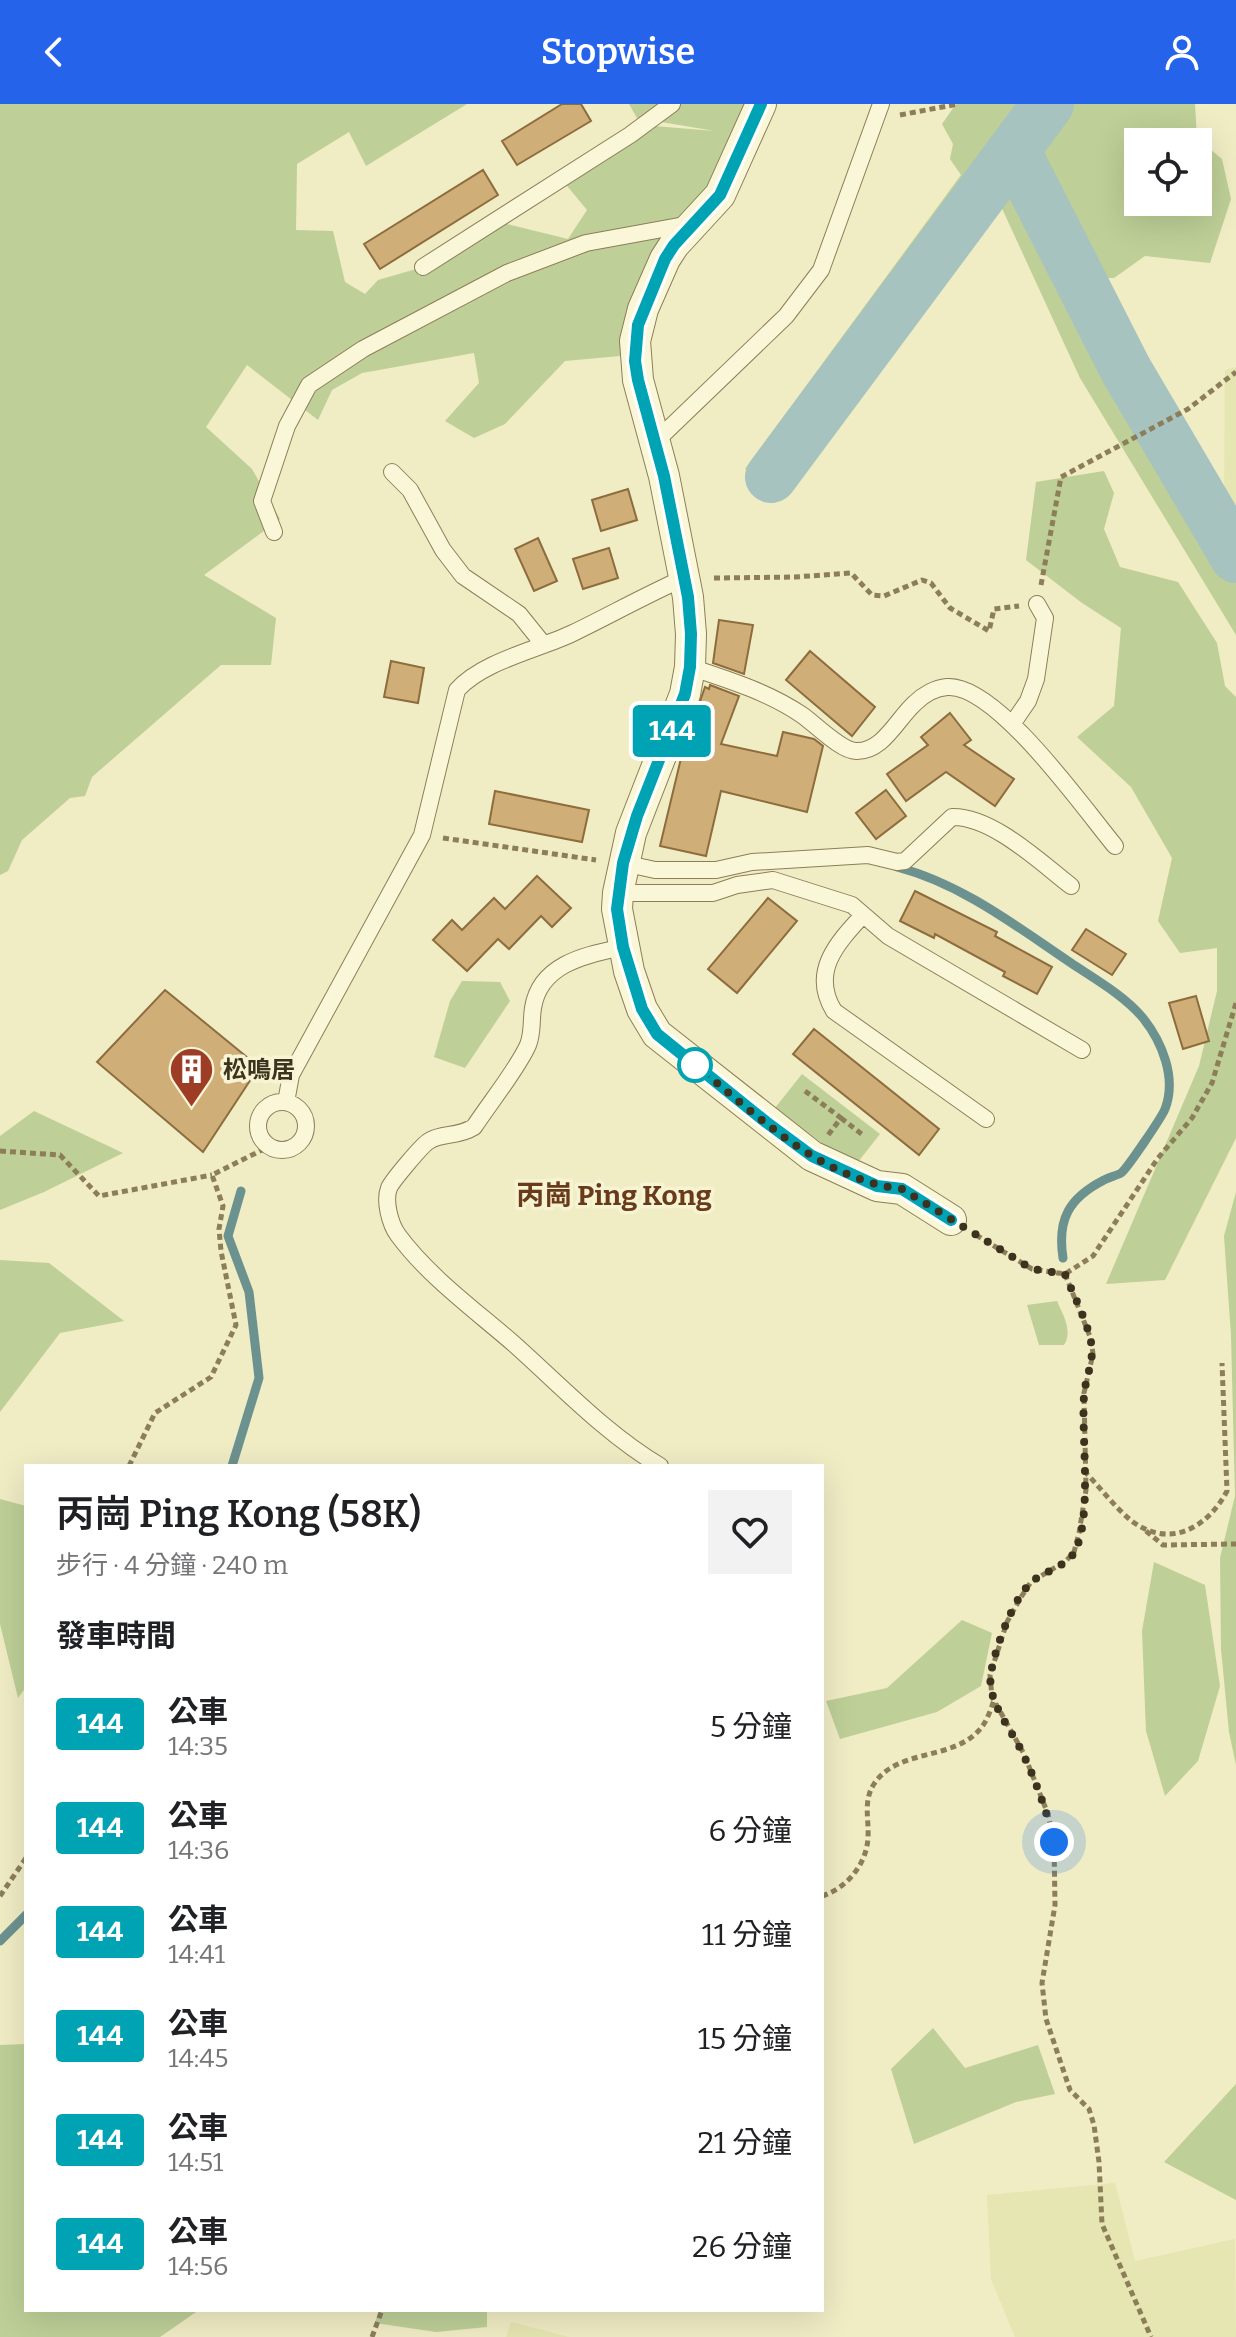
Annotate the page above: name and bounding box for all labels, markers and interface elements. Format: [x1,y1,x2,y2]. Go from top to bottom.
icon: back [32,30,76,74]
text: Stopwise [541,30,695,74]
icon: person [1160,30,1204,74]
map controls [1124,128,1212,216]
button: locate [1124,128,1212,216]
line badge: 144 [626,705,718,757]
text: 144 [649,714,695,747]
building icon: 松鳴居 [168,1046,216,1109]
unlabelled marker [678,1048,712,1082]
place label: 松鳴居 [223,1056,295,1084]
district label: 丙崗 Ping Kong [516,1179,712,1212]
button: heart [708,1490,792,1574]
text: 丙崗 Ping Kong (58K) [56,1491,421,1537]
text: 步行 · 4 分鐘 · 240 m [56,1550,288,1581]
text: 發車時間 [56,1618,176,1654]
text: 公車 [168,1694,228,1730]
text: 144 [77,1707,123,1740]
text: 5 分鐘 [710,1709,792,1745]
text: 14:35 [168,1731,228,1762]
text: 公車 [168,1798,228,1834]
text: 144 [77,1811,123,1844]
text: 6 分鐘 [708,1813,792,1849]
your location [1034,1822,1074,1862]
text: 14:36 [168,1835,229,1866]
text: 公車 [168,1902,228,1938]
text: 144 [77,1915,123,1948]
text: 11 分鐘 [702,1917,792,1953]
text: 14:41 [168,1939,225,1970]
text: 公車 [168,2006,228,2042]
text: 144 [77,2019,123,2052]
text: 15 分鐘 [698,2021,792,2057]
text: 14:45 [168,2043,228,2074]
text: 公車 [168,2110,228,2146]
text: 144 [77,2123,123,2156]
text: 21 分鐘 [698,2125,792,2161]
text: 14:51 [168,2147,223,2178]
text: 公車 [168,2214,228,2250]
text: 144 [77,2227,123,2260]
text: 26 分鐘 [692,2229,792,2265]
text: 14:56 [168,2251,228,2282]

